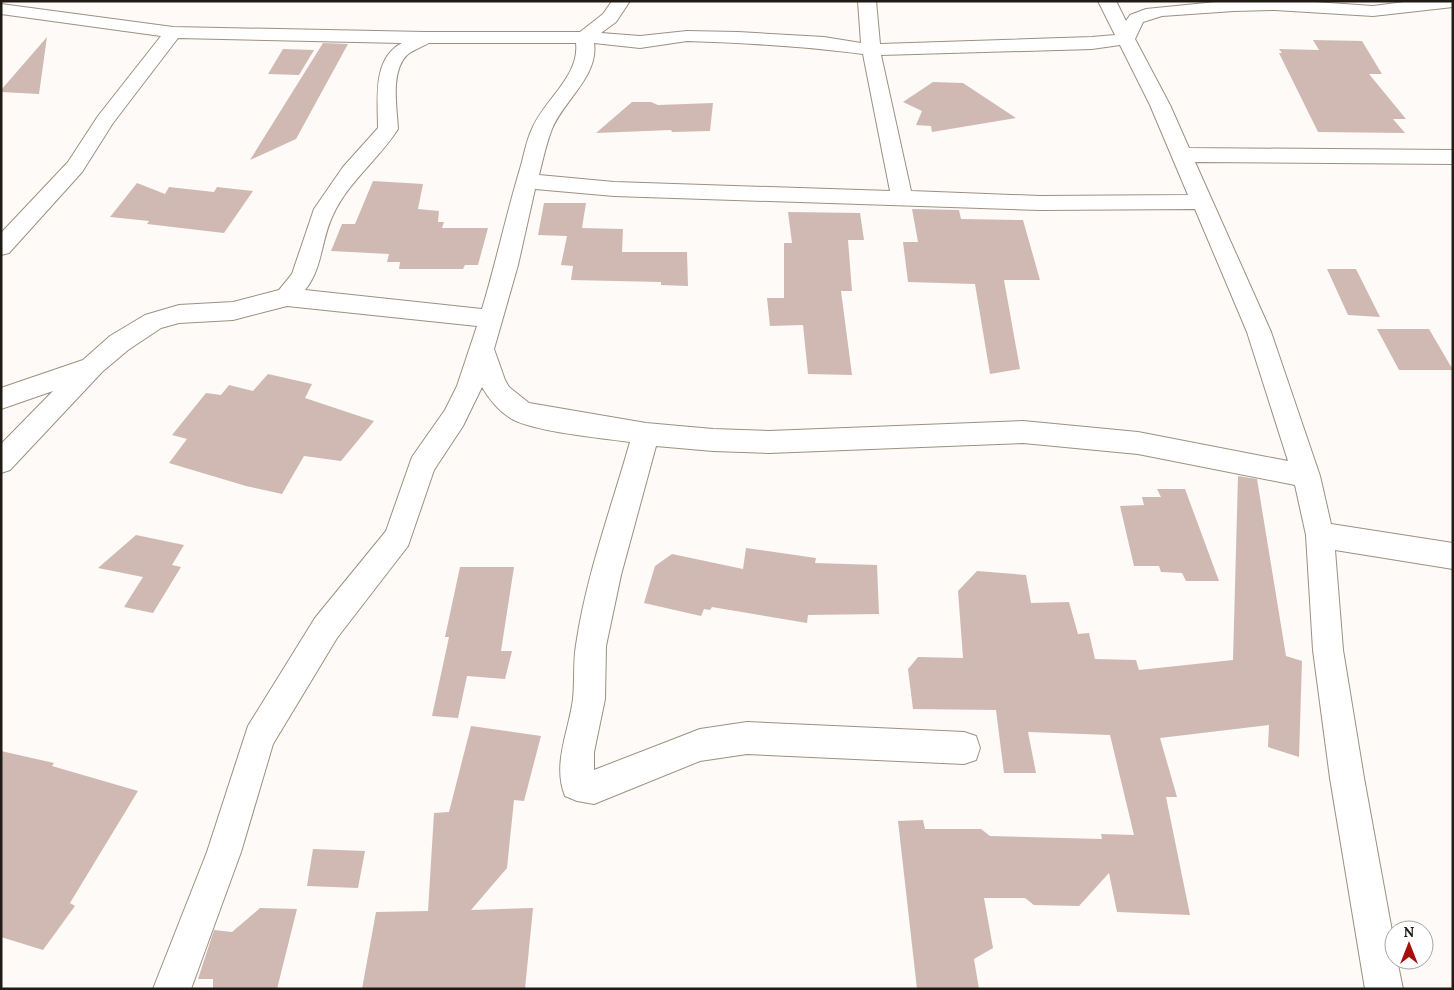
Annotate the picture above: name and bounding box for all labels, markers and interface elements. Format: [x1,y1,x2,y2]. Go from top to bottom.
north arrow [1384,920,1434,970]
text: N [1404,923,1415,941]

